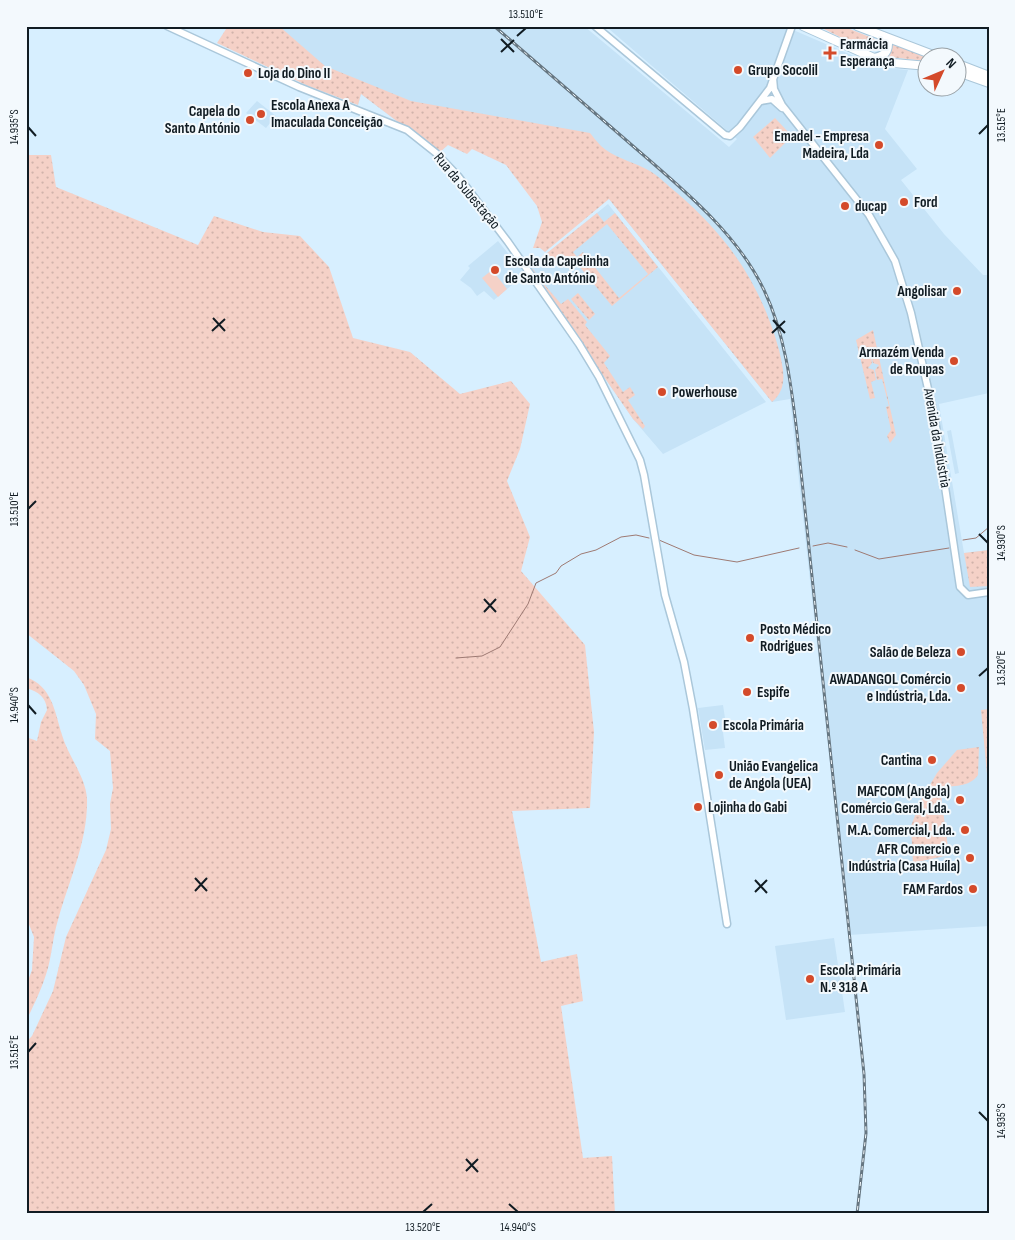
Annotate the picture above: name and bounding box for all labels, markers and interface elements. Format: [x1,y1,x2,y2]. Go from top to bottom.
text: 13.510°E [509,7,543,22]
place label: Farmácia Esperança [840,35,895,71]
marker: Farmácia Esperança [824,47,836,59]
north arrow [918,48,968,98]
text: N [942,55,960,72]
place label: Grupo Socolil [748,61,818,80]
place label: Loja do Dino II [258,64,330,83]
marker: Grupo Socolil [732,64,744,76]
marker: Loja do Dino II [242,67,254,79]
place label: Escola Anexa A Imaculada Conceição [271,96,383,132]
place label: Capela do Santo António [165,102,240,138]
marker: Escola Anexa A Imaculada Conceição [255,108,267,120]
text: 13.515°E [994,108,1009,142]
text: 14.935°S [7,109,22,145]
marker: Capela do Santo António [244,114,256,126]
place label: Emadel - Empresa Madeira, Lda [774,127,869,163]
marker: Emadel - Empresa Madeira, Lda [873,139,885,151]
street label: Rua da Subestação [429,149,505,233]
place label: Ford [914,193,938,212]
marker: Ford [898,196,910,208]
place label: ducap [855,197,887,216]
marker: ducap [839,200,851,212]
place label: Escola da Capelinha de Santo António [505,252,609,288]
marker: Escola da Capelinha de Santo António [489,264,501,276]
place label: Angolisar [896,282,947,301]
marker: Angolisar [951,285,963,297]
place label: Armazém Venda de Roupas [858,343,944,379]
marker: Armazém Venda de Roupas [948,355,960,367]
place label: Powerhouse [672,383,737,402]
marker: Powerhouse [656,386,668,398]
street label: Avenida da Indústria [919,386,955,490]
text: 13.510°E [7,492,22,526]
text: 14.930°S [994,525,1009,561]
place label: Posto Médico Rodrigues [760,620,831,656]
marker: Posto Médico Rodrigues [744,632,756,644]
place label: Salão de Beleza [870,643,951,662]
marker: Salão de Beleza [955,646,967,658]
text: 13.520°E [994,650,1009,686]
place label: AWADANGOL Comércio e Indústria, Lda. [829,670,951,706]
marker: AWADANGOL Comércio e Indústria, Lda. [955,682,967,694]
place label: Espife [757,683,790,702]
marker: Espife [741,686,753,698]
text: 14.940°S [7,687,22,723]
place label: Escola Primária [723,716,804,735]
marker: Escola Primária [707,719,719,731]
place label: Cantina [881,751,922,770]
marker: Cantina [926,754,938,766]
place label: União Evangelica de Angola (UEA) [729,757,818,793]
marker: União Evangelica de Angola (UEA) [713,769,725,781]
place label: MAFCOM (Angola) Comércio Geral, Lda. [841,782,950,818]
marker: MAFCOM (Angola) Comércio Geral, Lda. [954,794,966,806]
place label: Lojinha do Gabi [708,798,787,817]
marker: Lojinha do Gabi [692,801,704,813]
place label: M.A. Comercial, Lda. [848,821,955,840]
marker: M.A. Comercial, Lda. [959,824,971,836]
place label: AFR Comercio e Indústria (Casa Huíla) [848,840,960,876]
marker: AFR Comercio e Indústria (Casa Huíla) [964,852,976,864]
place label: FAM Fardos [903,880,963,899]
marker: FAM Fardos [967,883,979,895]
place label: Escola Primária N.º 318 A [820,961,901,997]
marker: Escola Primária N.º 318 A [804,973,816,985]
text: 13.515°E [7,1035,22,1069]
text: 14.935°S [994,1103,1009,1139]
text: 13.520°E [405,1220,441,1235]
text: 14.940°S [500,1220,536,1235]

